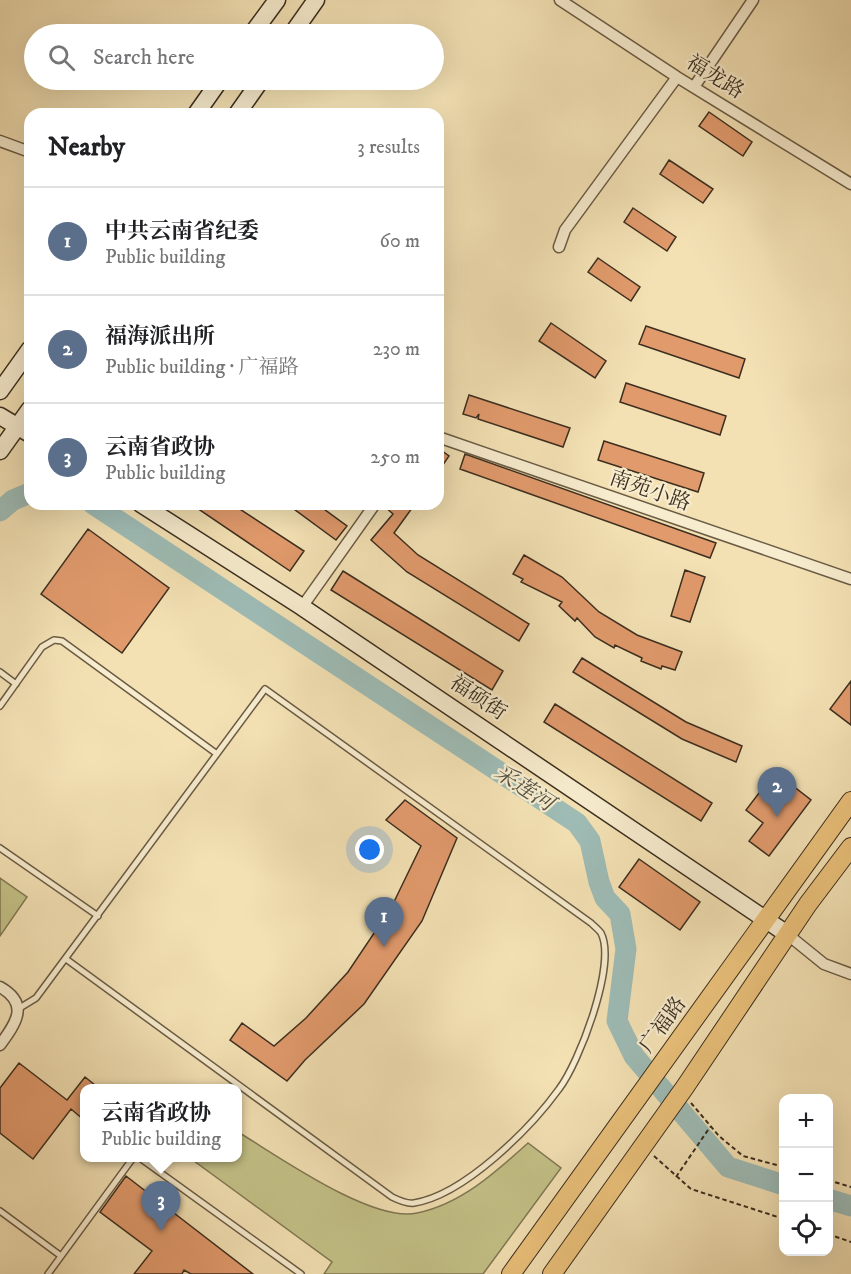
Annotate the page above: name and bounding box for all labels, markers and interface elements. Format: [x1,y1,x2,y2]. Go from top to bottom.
search box [24,24,444,90]
icon: search [45,41,78,74]
text: Search here [93,44,195,71]
street label: 福龙路 [681,49,749,105]
text: Nearby [48,131,125,164]
text: 3 results [357,135,420,160]
text: 中共云南省纪委 [105,218,259,245]
text: 1 [64,229,71,254]
text: 60 m [380,229,420,254]
text: Public building [105,245,225,270]
text: 福海派出所 [105,323,215,350]
text: 2 [63,337,72,362]
text: 230 m [373,337,420,362]
text: Public building · 广福路 [105,355,299,380]
text: 云南省政协 [105,434,215,461]
text: 3 [64,445,71,470]
text: 250 m [370,445,420,470]
text: Public building [105,461,225,486]
street label: 南苑小路 [606,465,694,517]
street label: 福硕街 [445,670,511,726]
water label: 采莲河 [489,759,562,819]
pin: 2 [758,768,796,817]
your location [355,835,384,864]
pin: 1 [364,898,404,947]
street label: 广福路 [634,992,692,1058]
popup [80,1084,242,1162]
map controls [779,1094,833,1256]
button: + [779,1094,833,1148]
text: 云南省政协 [101,1100,211,1127]
text: Public building [101,1127,221,1152]
button: − [779,1148,833,1202]
pin: 3 [142,1182,180,1231]
button: locate [779,1202,833,1256]

